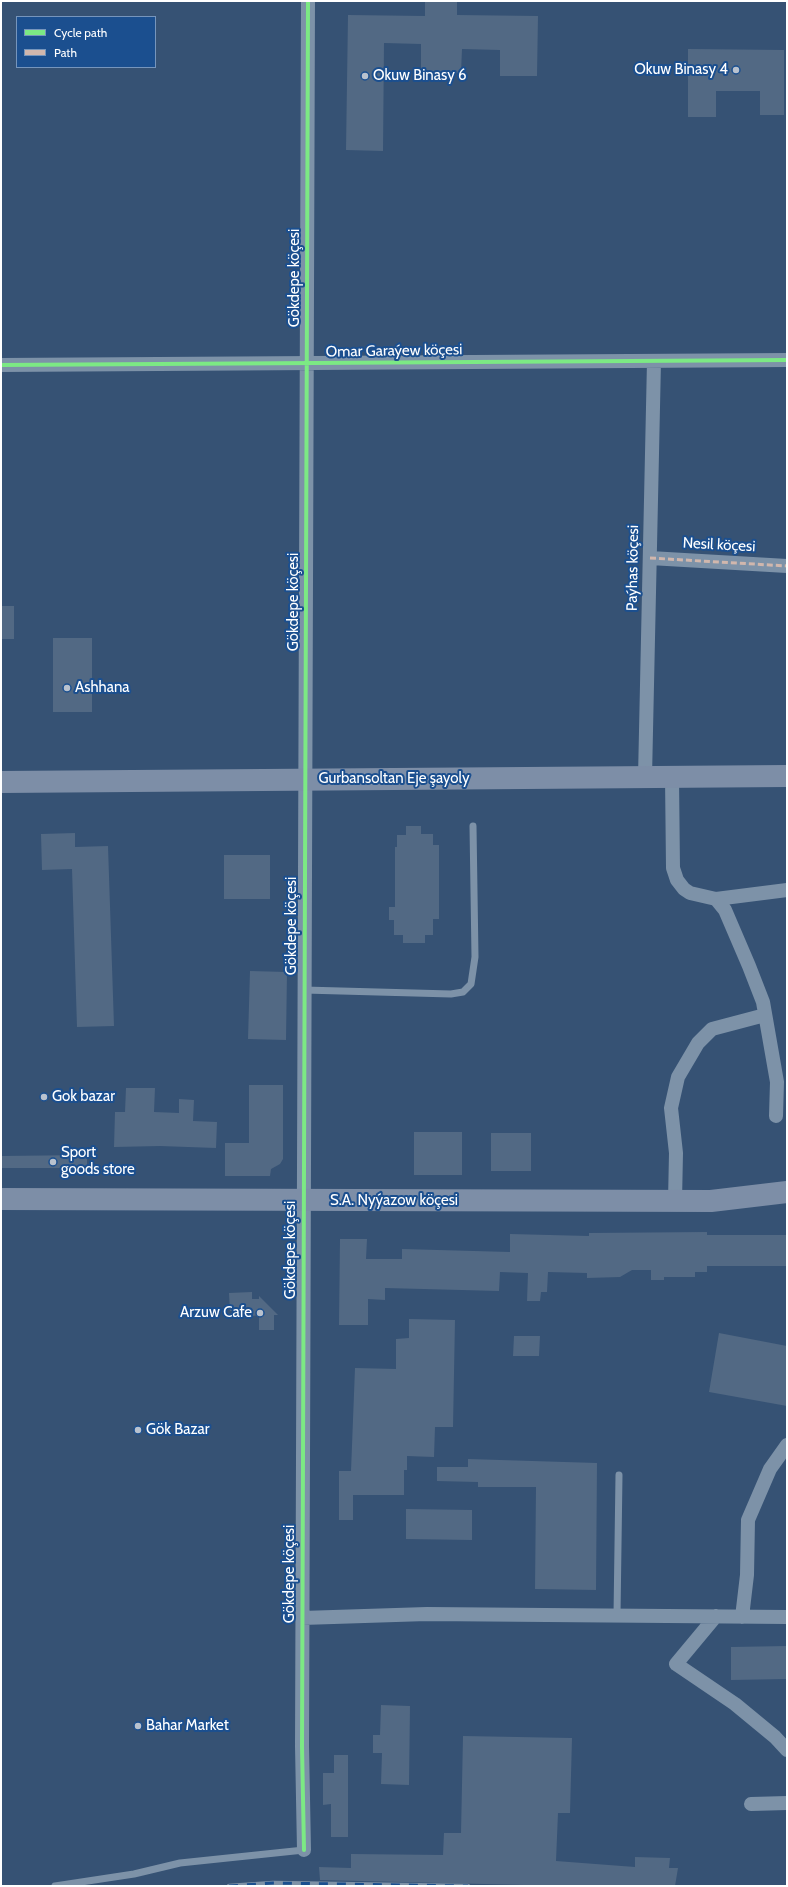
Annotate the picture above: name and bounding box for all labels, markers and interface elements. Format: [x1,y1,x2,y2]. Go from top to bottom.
legend [16,16,156,68]
text: Cycle path [54,25,107,40]
text: Path [54,45,77,60]
place label: Okuw Binasy 4 [634,61,728,79]
marker: Okuw Binasy 4 [731,65,741,75]
place label: Okuw Binasy 6 [373,67,467,85]
marker: Okuw Binasy 6 [360,71,370,81]
street label: Gökdepe köçesi [286,229,304,327]
street label: Omar Garaýew köçesi [326,341,462,361]
street label: Paýhas köçesi [623,525,643,611]
street label: Nesil köçesi [682,534,756,556]
street label: Gökdepe köçesi [285,553,303,651]
place label: Ashhana [75,679,129,697]
marker: Ashhana [62,683,72,693]
street label: Gurbansoltan Eje şayoly [318,770,470,788]
street label: Gökdepe köçesi [283,877,301,975]
place label: Gok bazar [52,1088,115,1106]
marker: Gok bazar [39,1092,49,1102]
place label: Sport goods store [61,1144,135,1179]
marker: Sport goods store [48,1157,58,1167]
street label: S.A. Nyýazow köçesi [330,1192,458,1210]
street label: Gökdepe köçesi [282,1201,300,1299]
place label: Arzuw Cafe [180,1304,252,1322]
marker: Arzuw Cafe [255,1308,265,1318]
place label: Gök Bazar [146,1421,210,1439]
marker: Gök Bazar [133,1425,143,1435]
street label: Gökdepe köçesi [281,1525,299,1623]
place label: Bahar Market [146,1717,229,1735]
marker: Bahar Market [133,1721,143,1731]

